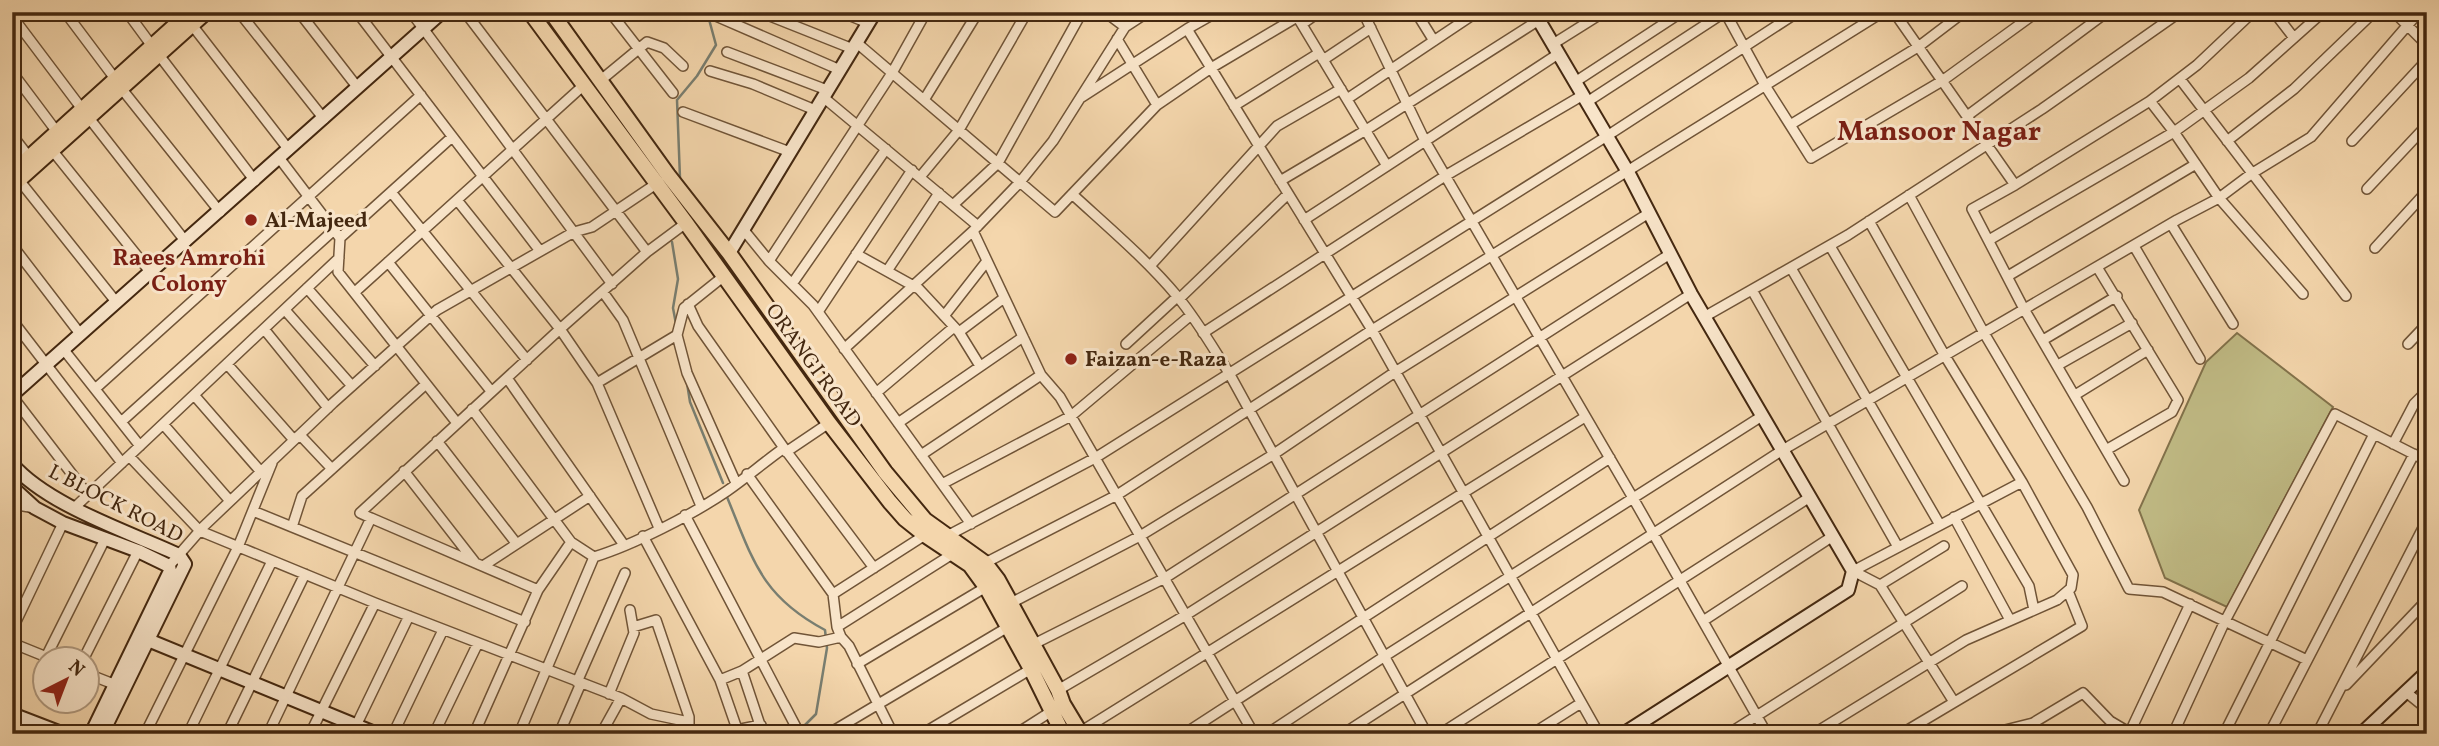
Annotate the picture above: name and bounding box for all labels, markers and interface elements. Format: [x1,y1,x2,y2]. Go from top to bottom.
district label: Mansoor Nagar [1837,113,2041,152]
place label: Al-Majeed [265,207,368,236]
marker: Al-Majeed [243,212,259,228]
district label: Raees Amrohi Colony [113,243,266,301]
street label: ORANGI ROAD [758,298,868,434]
place label: Faizan-e-Raza [1085,346,1227,375]
marker: Faizan-e-Raza [1063,351,1079,367]
street label: L BLOCK ROAD [43,458,188,551]
north arrow [32,644,102,714]
text: N [62,655,90,683]

